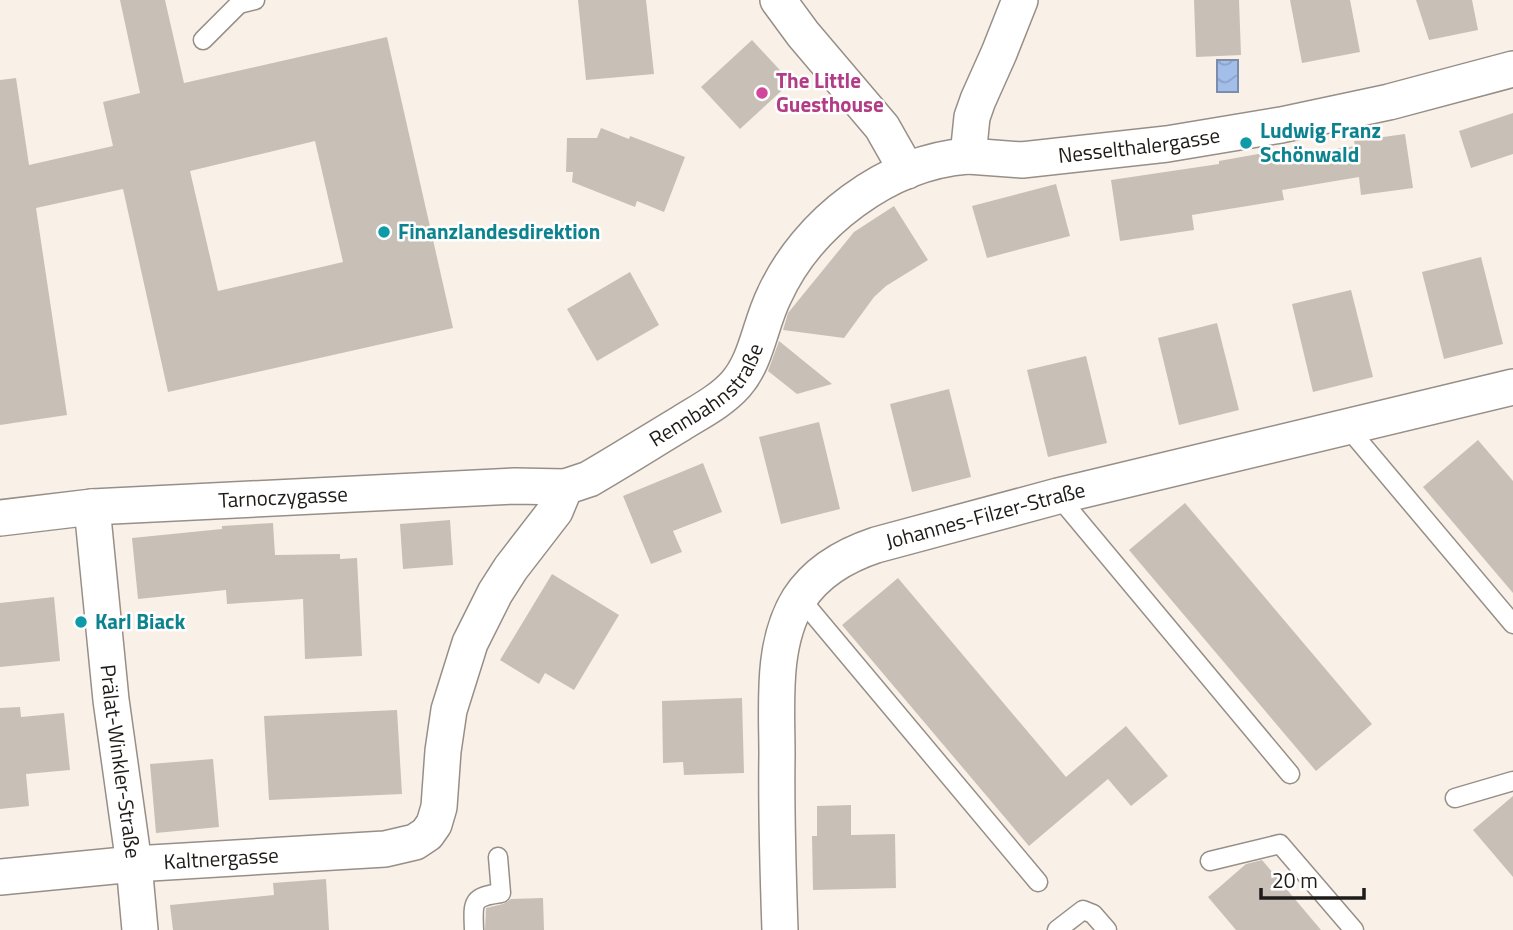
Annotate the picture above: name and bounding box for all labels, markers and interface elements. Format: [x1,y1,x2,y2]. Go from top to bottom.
place label: The Little Guesthouse [776,64,884,120]
marker: The Little Guesthouse [754,85,770,101]
place label: Ludwig Franz Schönwald [1260,114,1381,170]
street label: Nesselthalergasse [1056,118,1222,171]
marker: Ludwig Franz Schönwald [1238,135,1254,151]
place label: Finanzlandesdirektion [398,215,600,247]
marker: Finanzlandesdirektion [376,224,392,240]
street label: Rennbahnstraße [642,339,771,454]
street label: Johannes-Filzer-Straße [882,473,1088,557]
street label: Tarnoczygasse [218,477,349,516]
place label: Karl Biack [95,605,185,637]
marker: Karl Biack [73,614,89,630]
street label: Prälat-Winkler-Straße [93,663,150,860]
street label: Kaltnergasse [163,838,280,877]
scale bar [1261,856,1364,900]
text: 20 m [1272,864,1318,896]

